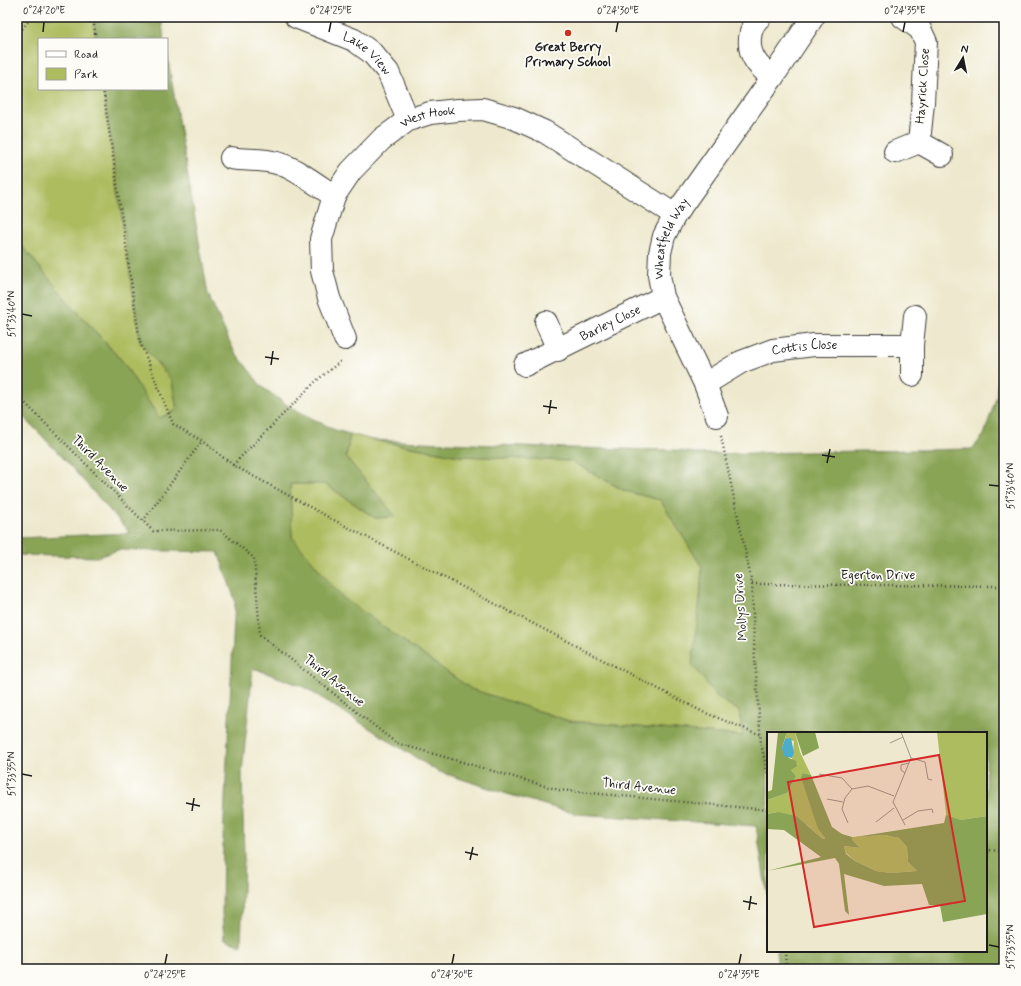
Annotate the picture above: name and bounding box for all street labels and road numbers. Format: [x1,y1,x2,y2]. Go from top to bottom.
street label: Lake View [340,28,395,79]
street label: Hayrick Close [912,47,934,124]
street label: West Hook [396,102,457,132]
street label: Wheatfield Way [650,195,693,280]
street label: Barley Close [577,301,644,345]
street label: Cottis Close [770,337,838,359]
street label: Third Avenue [68,432,132,496]
street label: Egerton Drive [841,567,915,584]
street label: Mollys Drive [730,572,752,641]
street label: Third Avenue [300,651,368,711]
street label: Third Avenue [601,775,677,799]

